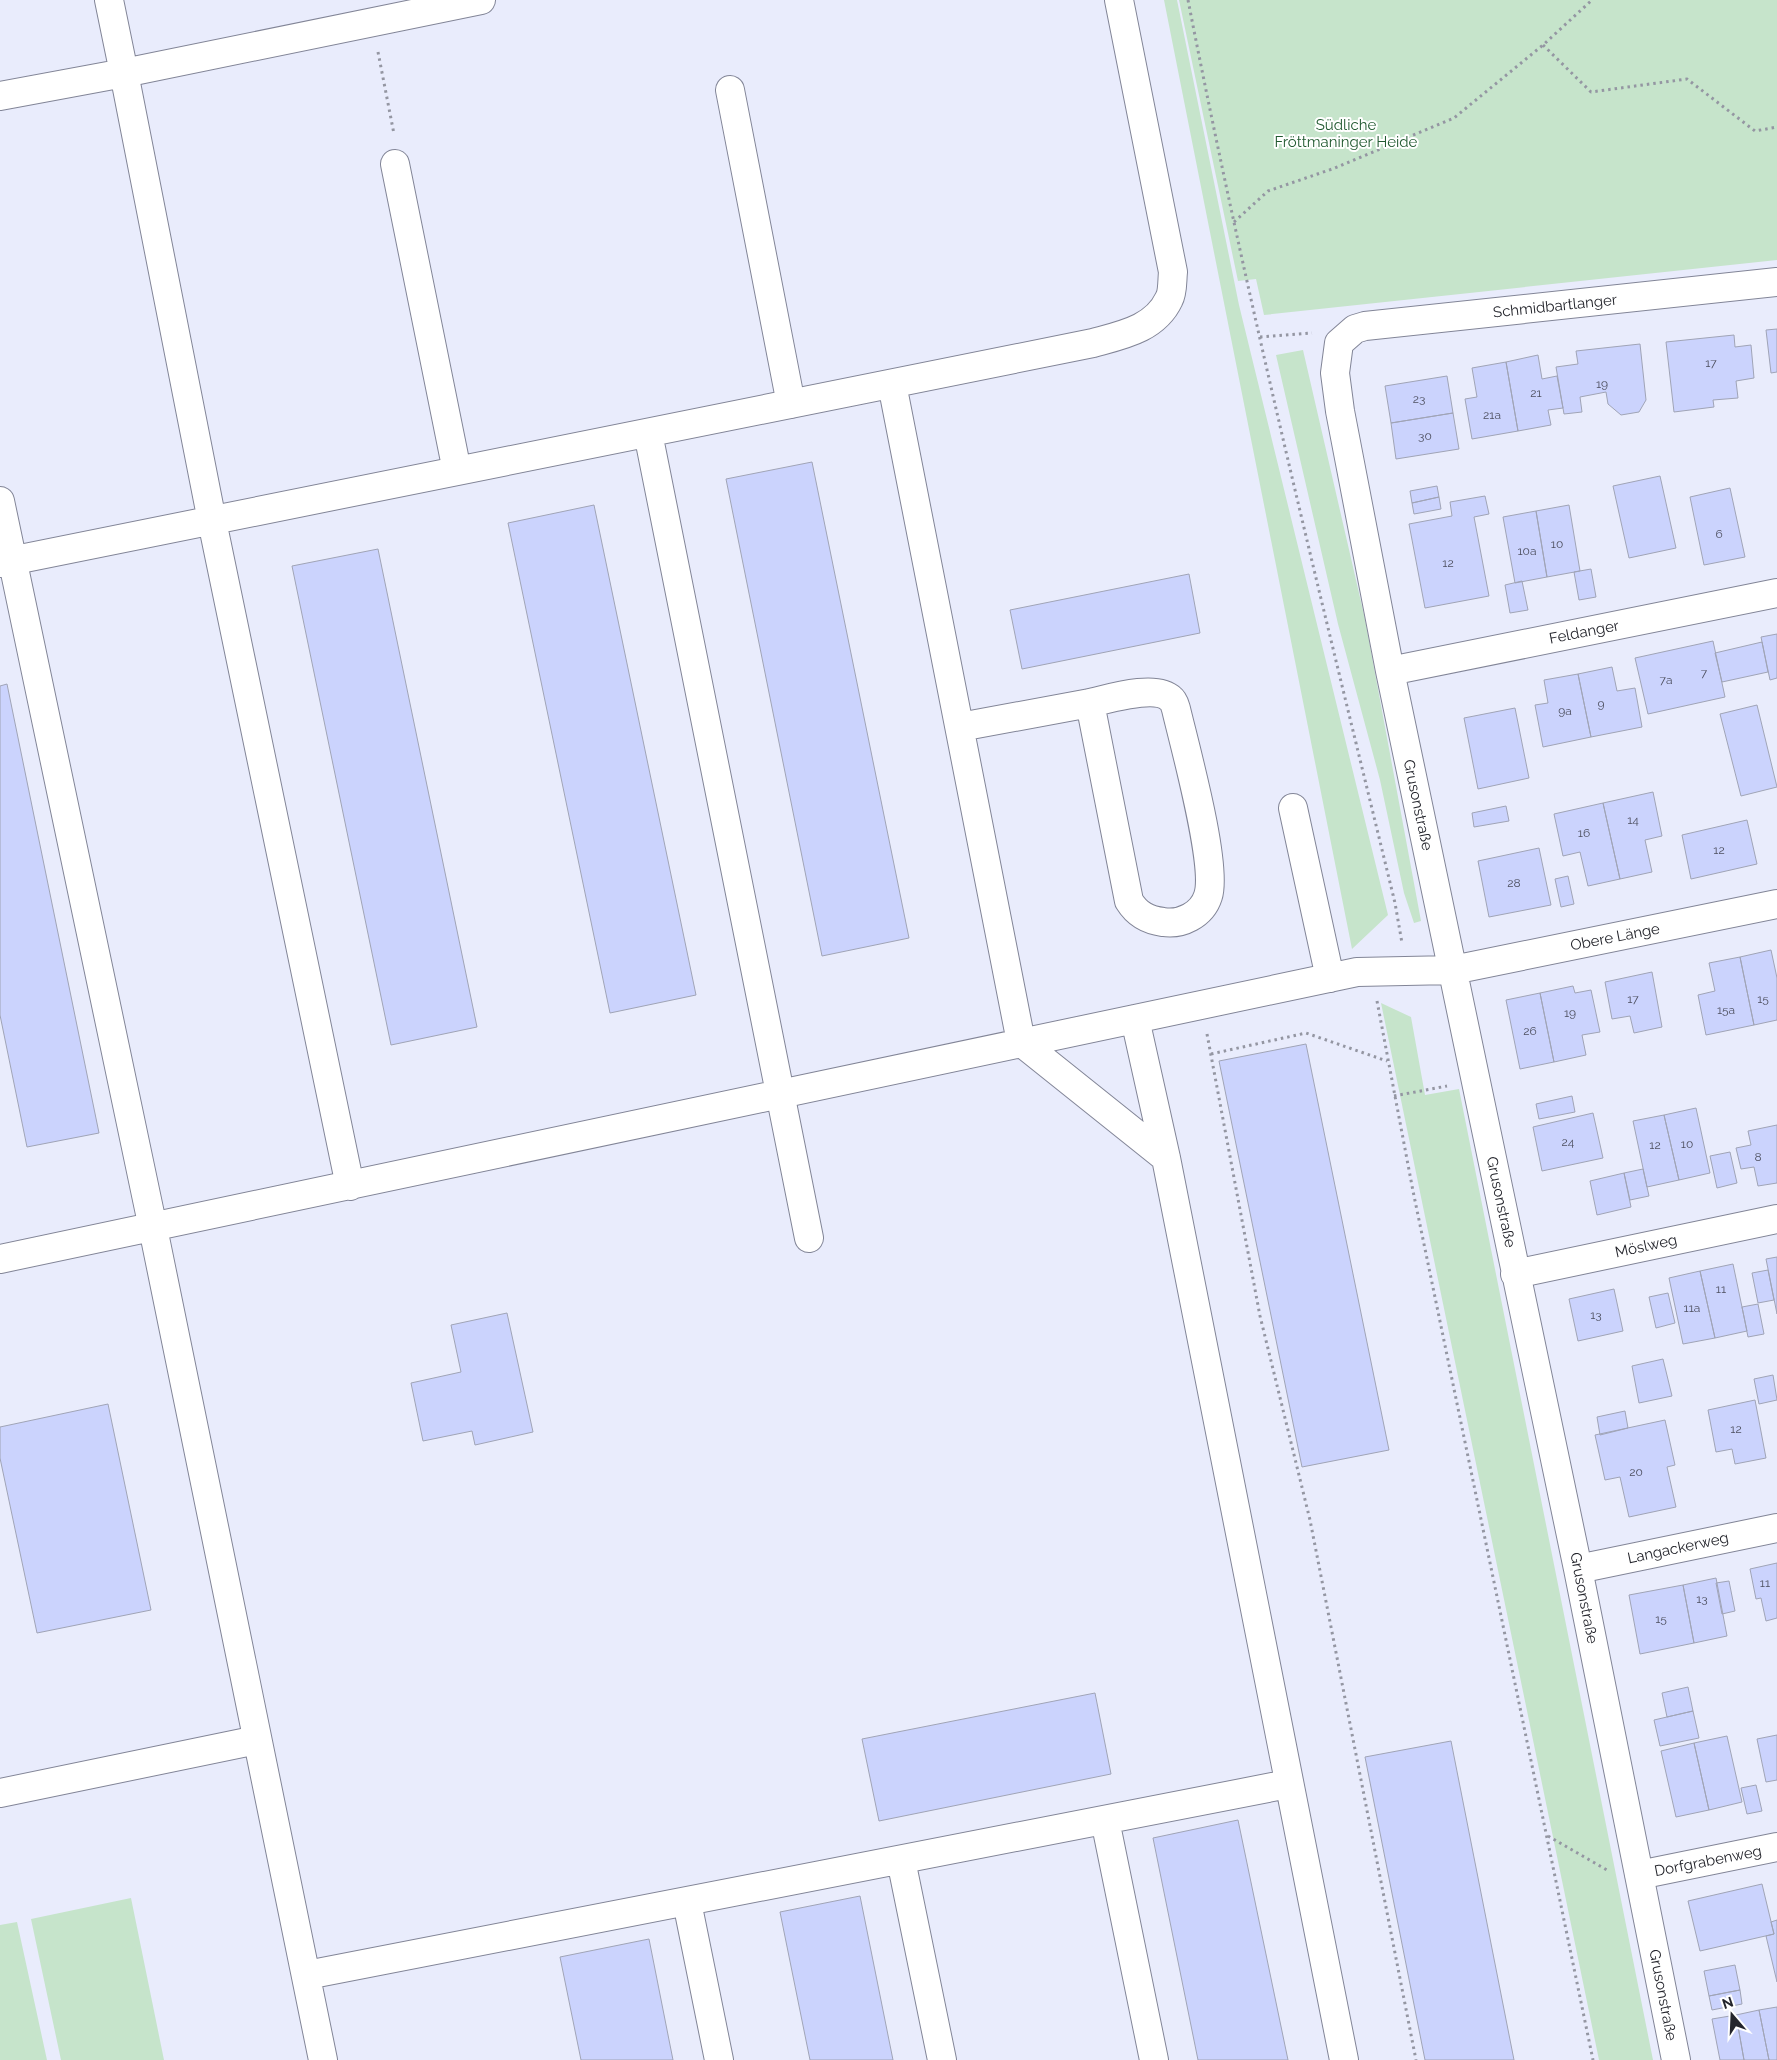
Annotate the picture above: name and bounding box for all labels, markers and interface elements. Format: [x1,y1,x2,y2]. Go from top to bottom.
park label: Südliche Fröttmaninger Heide [1275,116,1418,151]
street label: Schmidbartlanger [1492,290,1619,321]
house number: 17 [1705,356,1717,370]
house number: 19 [1596,377,1608,391]
house number: 21 [1530,386,1542,400]
house number: 23 [1413,392,1425,406]
house number: 21a [1483,408,1501,422]
house number: 30 [1418,429,1432,443]
house number: 6 [1715,527,1723,541]
house number: 10 [1551,537,1563,551]
house number: 10a [1517,544,1537,558]
house number: 12 [1442,556,1454,570]
street label: Feldanger [1548,616,1621,648]
house number: 7 [1701,666,1708,680]
house number: 7a [1660,673,1672,687]
house number: 9 [1597,697,1605,711]
house number: 9a [1558,704,1572,718]
street label: Grusonstraße [1400,758,1436,852]
house number: 14 [1627,813,1639,827]
house number: 16 [1578,826,1590,840]
house number: 12 [1713,843,1725,857]
house number: 28 [1507,876,1521,890]
street label: Obere Länge [1569,919,1661,954]
house number: 17 [1627,992,1639,1006]
house number: 15 [1757,992,1769,1006]
house number: 15a [1717,1003,1735,1017]
house number: 19 [1564,1006,1576,1020]
house number: 26 [1523,1024,1537,1038]
house number: 24 [1562,1135,1575,1149]
house number: 10 [1681,1137,1693,1151]
house number: 12 [1649,1138,1661,1152]
house number: 8 [1754,1150,1762,1164]
street label: Grusonstraße [1483,1155,1519,1249]
street label: Möslweg [1613,1231,1679,1261]
house number: 11 [1716,1282,1726,1296]
house number: 11a [1684,1301,1700,1315]
house number: 13 [1590,1308,1602,1322]
house number: 12 [1730,1422,1742,1436]
house number: 20 [1629,1465,1643,1479]
street label: Langackerweg [1626,1528,1730,1568]
street label: Grusonstraße [1566,1551,1602,1645]
house number: 11 [1760,1576,1770,1590]
house number: 13 [1696,1592,1708,1606]
house number: 15 [1655,1612,1667,1626]
street label: Dorfgrabenweg [1653,1842,1763,1880]
street label: Grusonstraße [1645,1948,1681,2042]
north arrow [1707,1990,1757,2040]
text: N [1720,1993,1735,2012]

